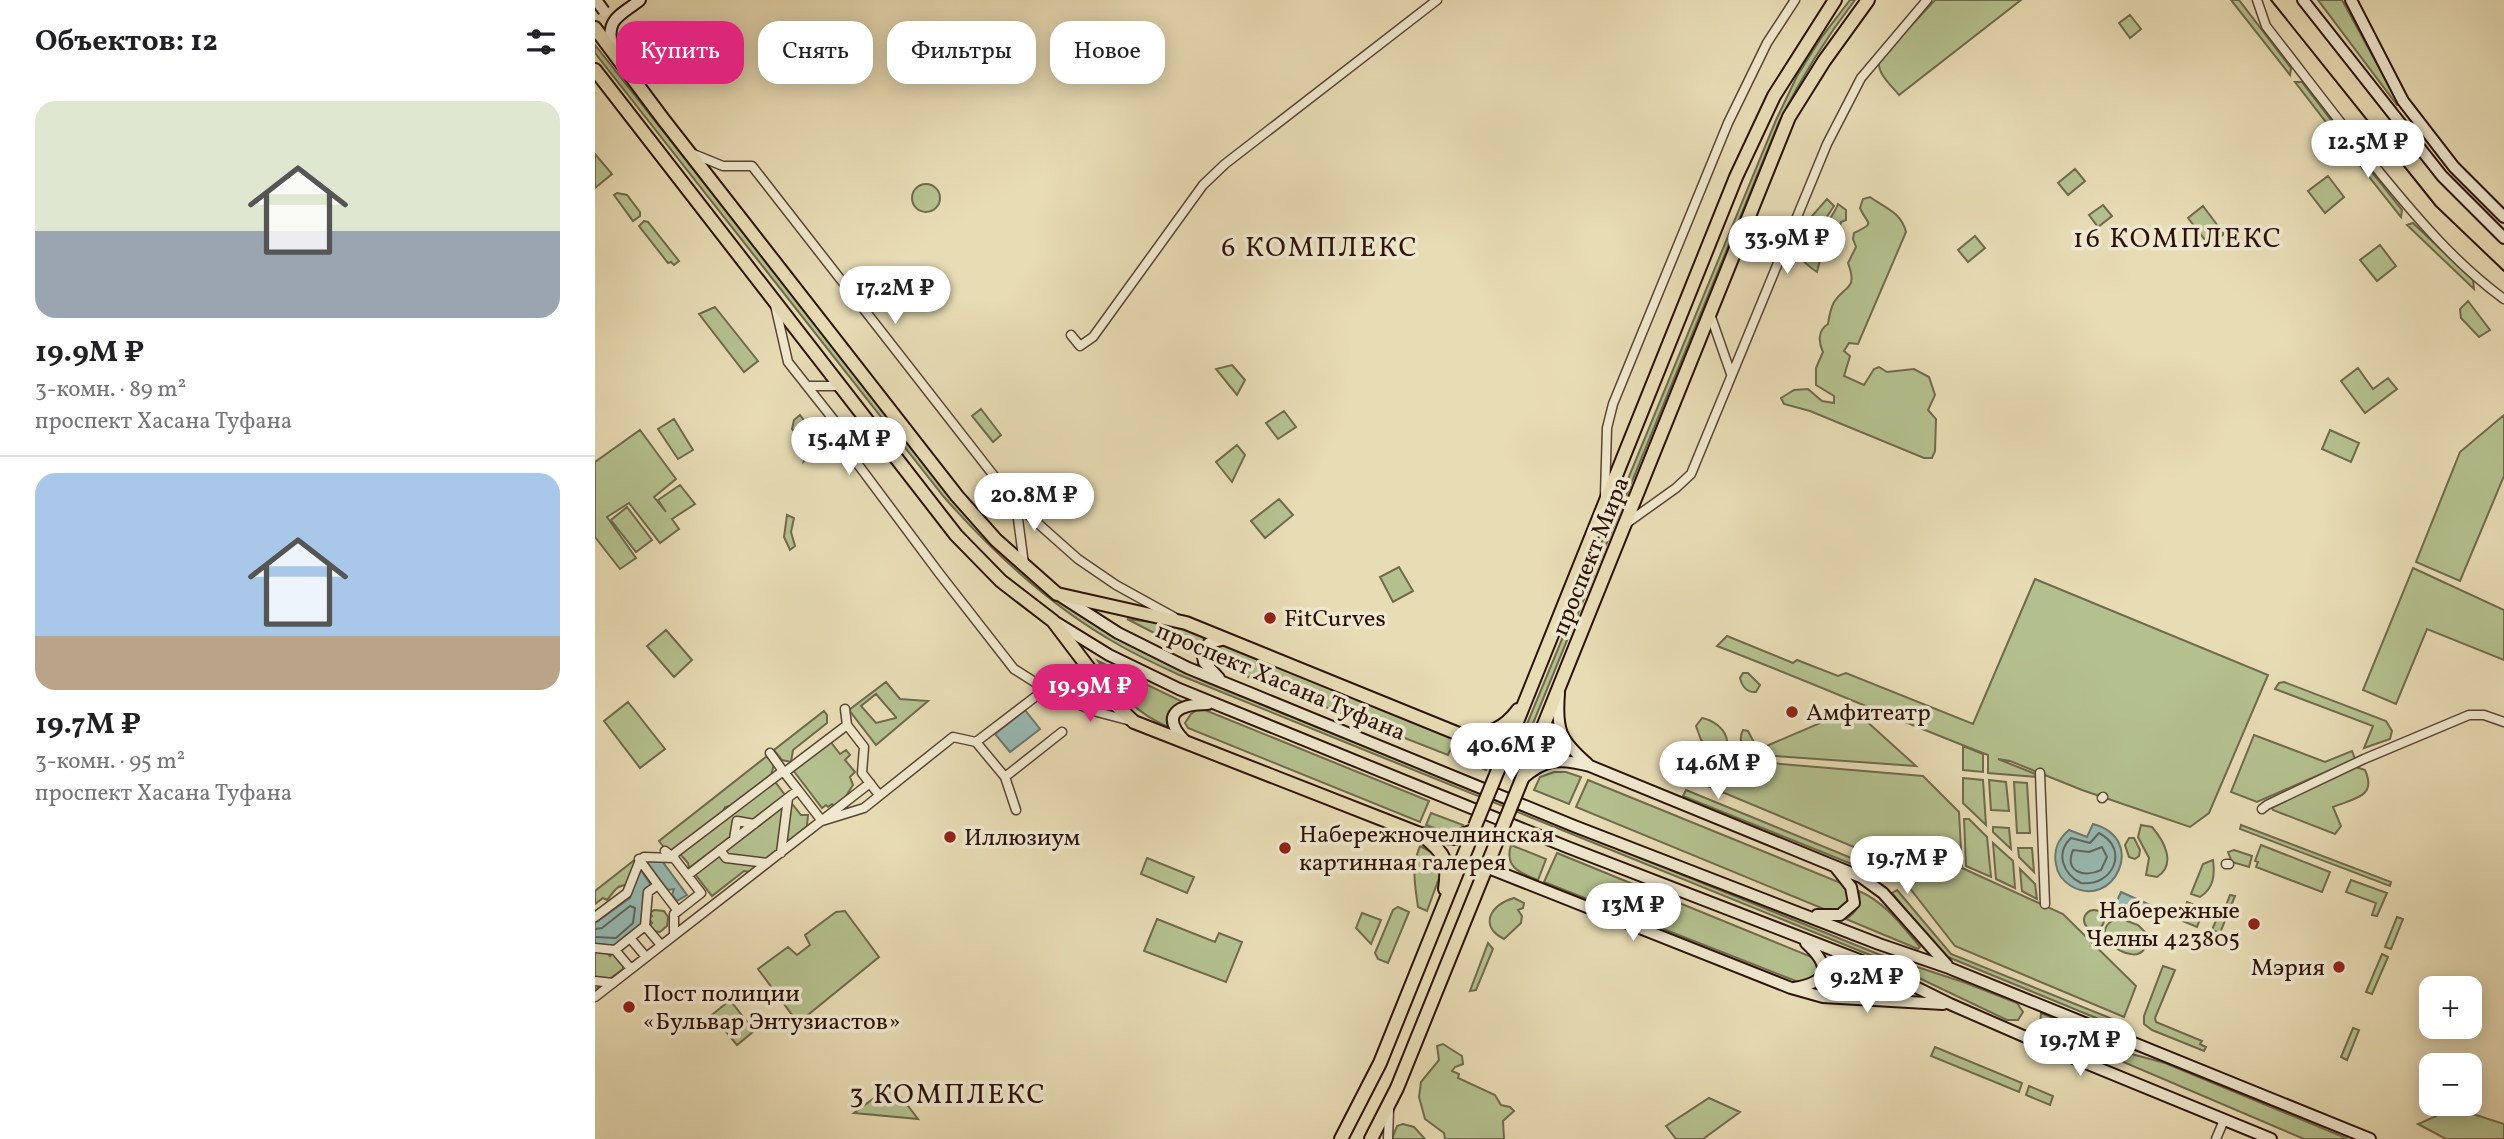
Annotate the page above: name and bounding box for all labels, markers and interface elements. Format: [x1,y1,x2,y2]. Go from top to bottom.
text: Объектов: 12 [35,21,218,63]
chip: Купить [616,21,744,84]
chip: Снять [758,21,873,84]
chip: Фильтры [887,21,1036,84]
chip: Новое [1050,21,1165,84]
icon: filters [522,23,560,61]
pin: 12.5M ₽ [2303,120,2433,180]
text: 12.5M ₽ [2327,127,2409,159]
icon: home [235,147,361,273]
pin: 33.9M ₽ [1722,216,1852,276]
district label: 16 КОМПЛЕКС [2073,220,2283,259]
text: 33.9M ₽ [1744,223,1830,255]
district label: 6 КОМПЛЕКС [1221,229,1419,268]
pin: 17.2M ₽ [830,266,960,326]
text: 17.2M ₽ [855,273,935,305]
text: 19.9M ₽ [35,332,144,374]
text: 3-комн. · 89 m² [35,374,186,406]
text: проспект Хасана Туфана [35,406,292,438]
pin: 15.4M ₽ [784,418,914,477]
text: 15.4M ₽ [807,424,891,456]
street label: проспект Мира [1544,472,1639,641]
pin: 20.8M ₽ [969,474,1099,533]
text: 20.8M ₽ [990,480,1078,512]
icon: home [235,519,361,645]
place label: FitCurves [1284,603,1386,637]
marker: FitCurves [1262,610,1278,626]
street label: проспект Хасана Туфана [1150,615,1410,751]
pin: 19.9M ₽ [1025,664,1155,724]
text: 19.9M ₽ [1048,671,1132,703]
place label: Амфитеатр [1806,697,1931,731]
text: 19.7M ₽ [35,704,141,746]
marker: Амфитеатр [1784,704,1800,720]
pin: 40.6M ₽ [1446,724,1576,783]
text: 40.6M ₽ [1466,730,1556,762]
pin: 14.6M ₽ [1653,742,1783,801]
text: 3-комн. · 95 m² [35,746,185,778]
text: 14.6M ₽ [1676,748,1760,780]
text: проспект Хасана Туфана [35,778,292,810]
place label: Набережночелнинская картинная галерея [1299,819,1554,881]
place label: Иллюзиум [964,822,1080,856]
marker: Иллюзиум [942,829,958,845]
pin: 19.7M ₽ [1842,836,1972,896]
marker: Набережночелнинская картинная галерея [1277,840,1293,856]
text: 19.7M ₽ [1866,843,1948,875]
pin: 13M ₽ [1584,884,1682,943]
text: 13M ₽ [1601,890,1665,922]
place label: Набережные Челны 423805 [2086,895,2240,957]
marker: Набережные Челны 423805 [2246,916,2262,932]
place label: Мэрия [2251,952,2325,986]
pin: 9.2M ₽ [1810,956,1924,1015]
marker: Мэрия [2331,959,2347,975]
text: 9.2M ₽ [1830,962,1904,994]
map controls [2419,976,2482,1116]
button: + [2419,976,2482,1039]
place label: Пост полиции «Бульвар Энтузиастов» [643,978,900,1040]
marker: Пост полиции «Бульвар Энтузиастов» [621,999,637,1015]
pin: 19.7M ₽ [2015,1018,2145,1078]
text: 19.7M ₽ [2039,1025,2121,1057]
button: − [2419,1053,2482,1116]
district label: 3 КОМПЛЕКС [849,1076,1047,1115]

